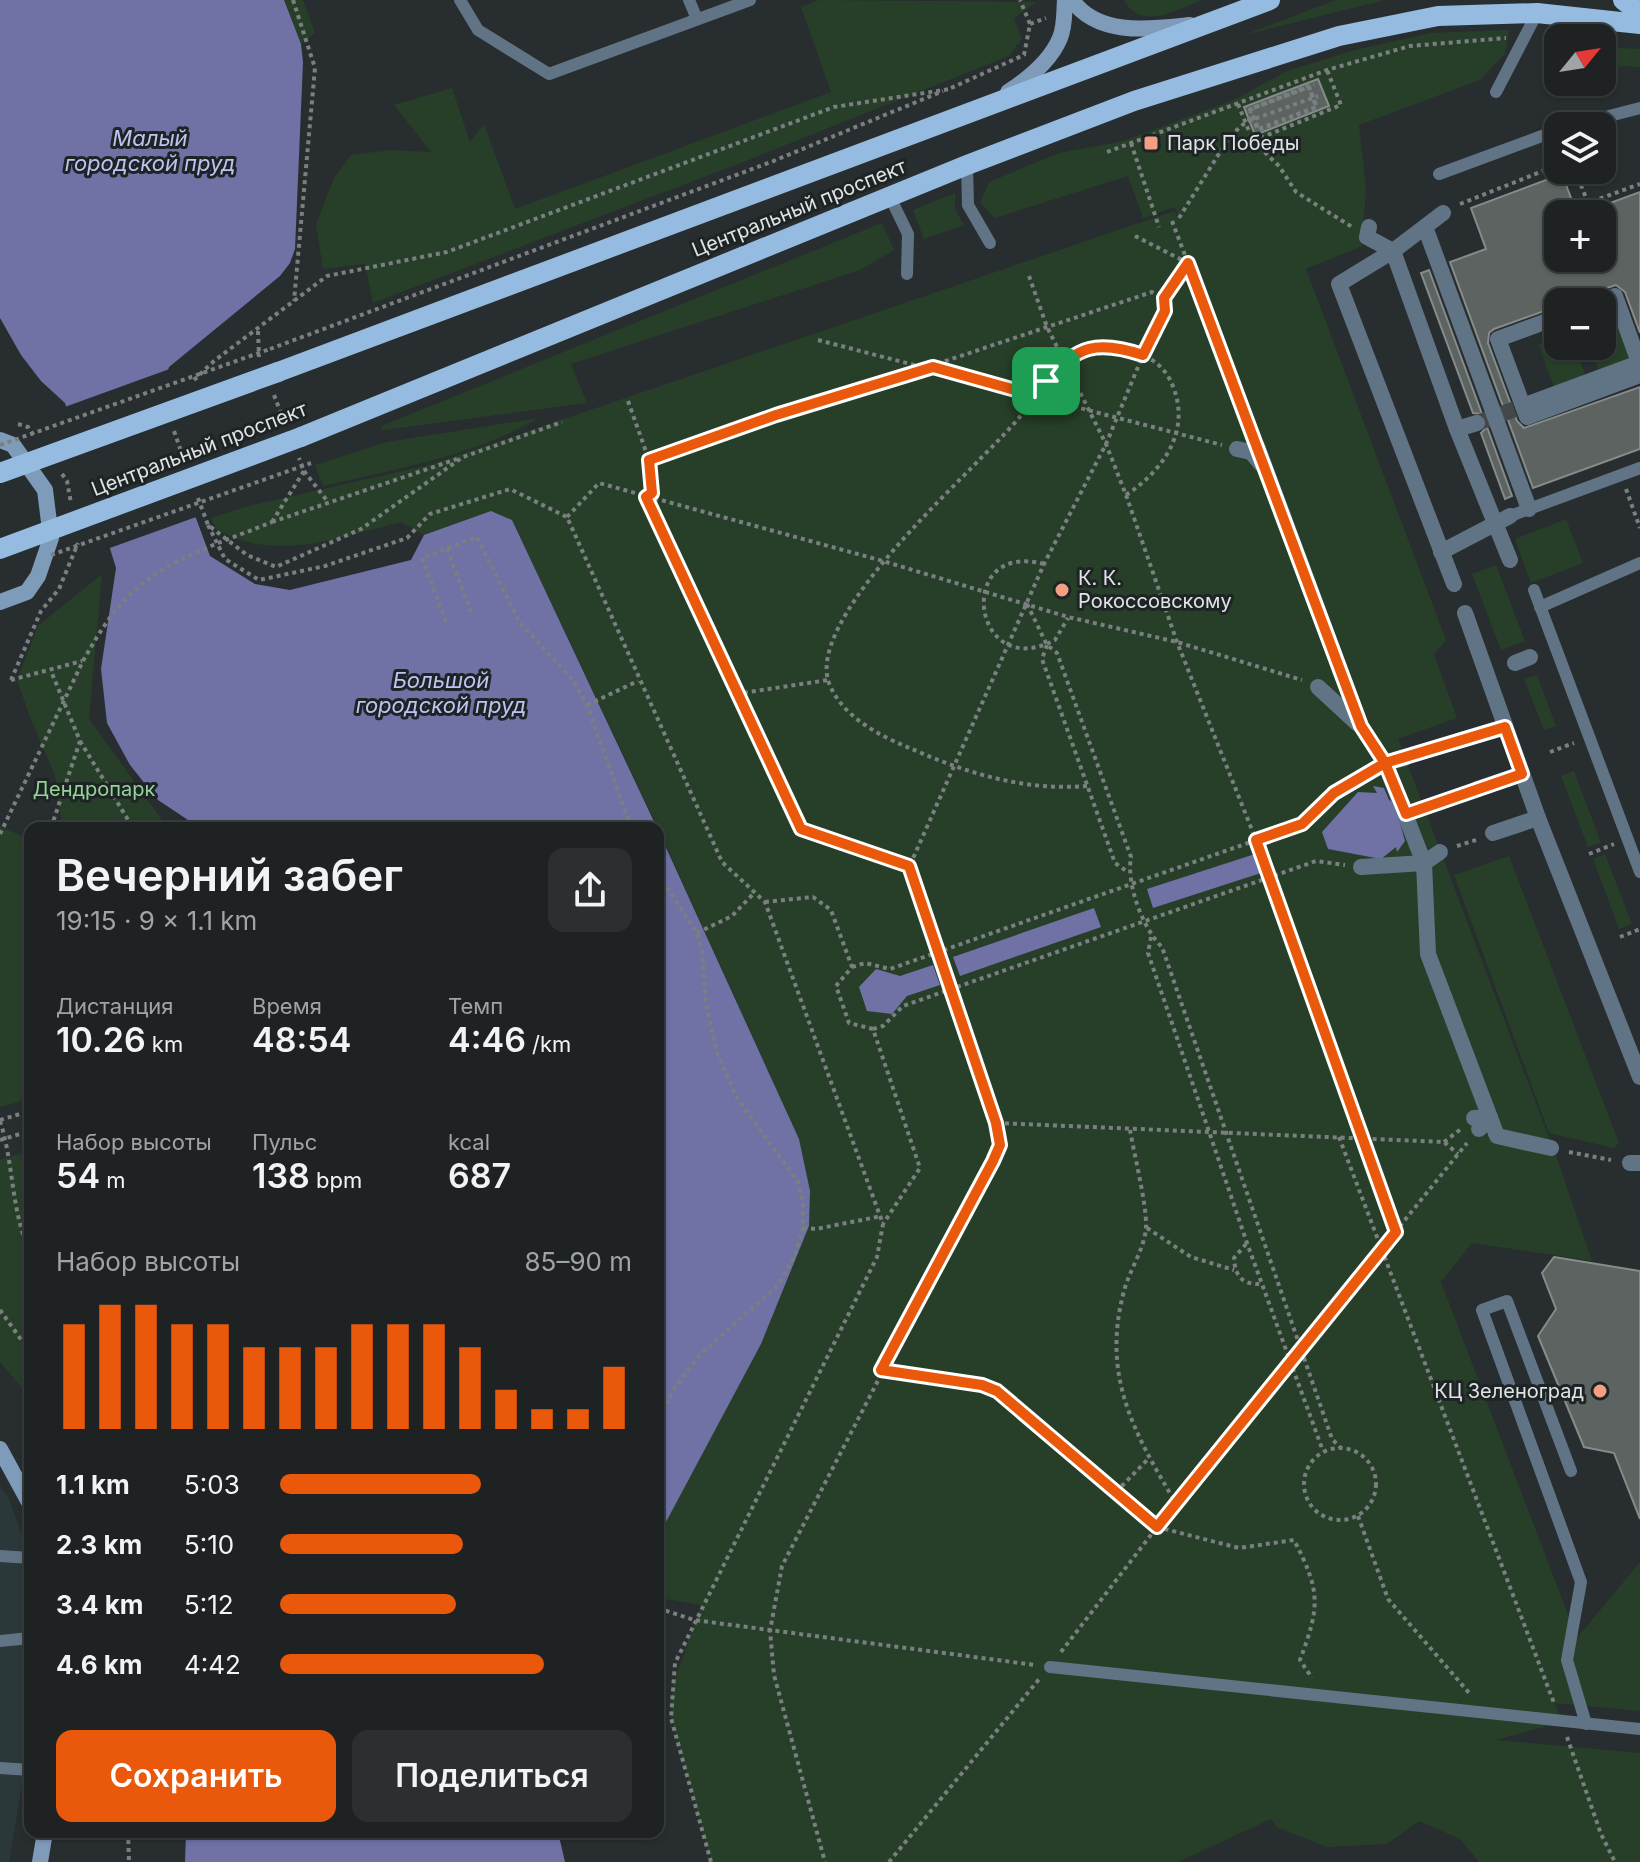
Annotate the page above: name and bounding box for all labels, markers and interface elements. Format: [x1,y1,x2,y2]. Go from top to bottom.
north arrow [1544,24,1616,96]
map controls [1544,24,1616,360]
button: layers [1544,112,1616,184]
water label: Малый городской пруд [65,125,235,176]
place label: Парк Победы [1167,131,1299,155]
marker: Парк Победы [1142,134,1160,152]
street label: Центральный проспект [688,154,910,262]
button: + [1544,200,1616,272]
button: − [1544,288,1616,360]
pin [1012,347,1080,415]
icon: arrive [1024,359,1068,403]
street label: Центральный проспект [88,397,311,501]
place label: К. К. Рокоссовскому [1078,566,1232,613]
marker: К. К. Рокоссовскому [1053,581,1071,599]
water label: Большой городской пруд [356,667,526,718]
park label: Дендропарк [33,777,156,801]
text: Вечерний забег [56,848,403,902]
button: share [548,848,632,932]
text: 19:15 · 9 × 1.1 km [56,905,257,936]
text: Дистанция [56,993,174,1019]
text: Время [252,993,322,1019]
text: Темп [448,993,503,1019]
text: 10.26 [56,1019,146,1060]
text: 48:54 [252,1019,351,1060]
text: 4:46 [448,1019,526,1060]
text: km [146,1031,183,1057]
text: /km [526,1031,571,1057]
text: Набор высоты [56,1129,212,1155]
text: Пульс [252,1129,317,1155]
text: kcal [448,1129,490,1155]
text: 54 [56,1155,100,1196]
text: 138 [252,1155,310,1196]
text: 687 [448,1155,511,1196]
text: m [100,1167,126,1193]
text: bpm [310,1167,362,1193]
text: Набор высоты [56,1246,240,1277]
text: 85–90 m [524,1246,632,1277]
place label: КЦ Зеленоград [1434,1379,1584,1403]
marker: КЦ Зеленоград [1591,1382,1609,1400]
text: 1.1 km [56,1469,130,1500]
text: 5:03 [184,1469,240,1500]
text: 2.3 km [56,1529,142,1560]
text: 5:10 [184,1529,234,1560]
text: 3.4 km [56,1589,143,1620]
text: 5:12 [184,1589,234,1620]
text: 4.6 km [56,1649,142,1680]
text: 4:42 [184,1649,241,1680]
button: Сохранить [56,1730,336,1822]
button: Поделиться [352,1730,632,1822]

